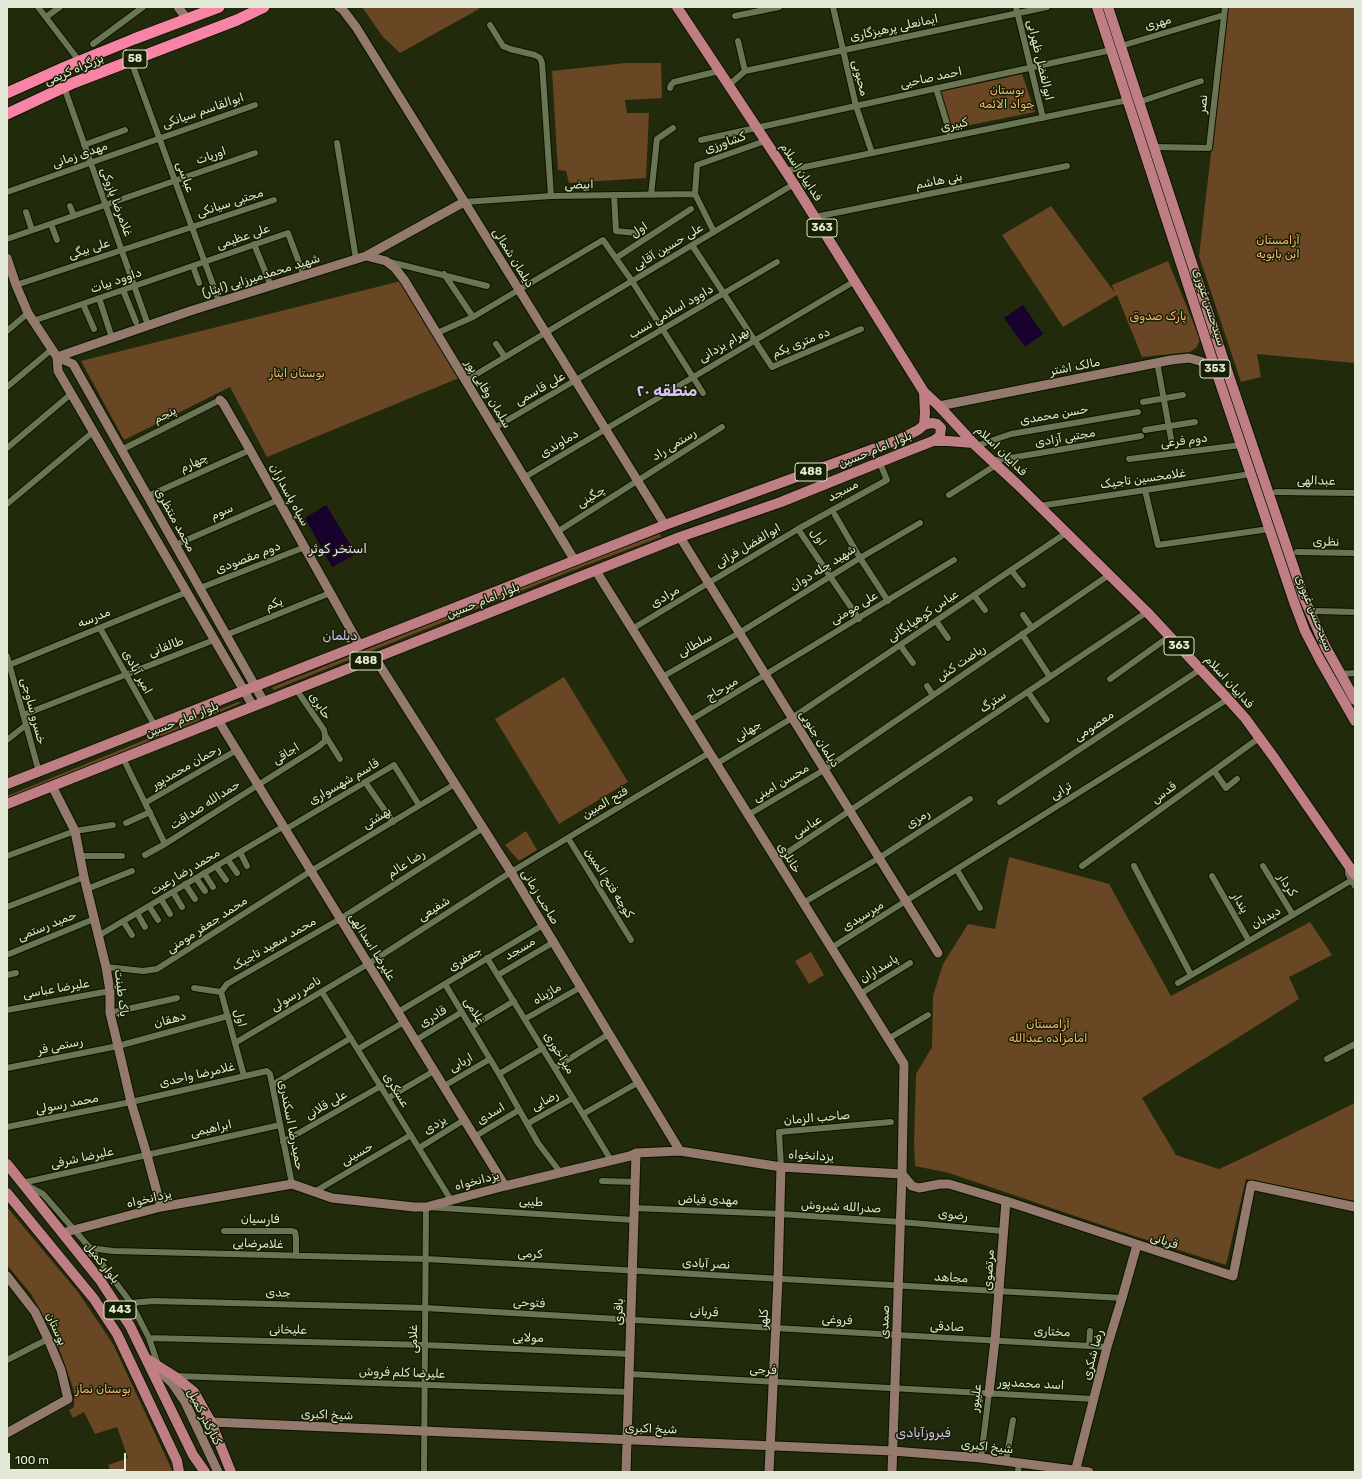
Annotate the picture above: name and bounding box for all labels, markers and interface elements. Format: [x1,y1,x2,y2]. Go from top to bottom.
street label: ایمانعلی پرهیزگاری [849,12,939,44]
street label: مهری [1143,12,1173,34]
street label: ابوالفضل ظهرابی [1024,18,1056,102]
road number: 58 [123,50,147,68]
street label: بزرگراه کریمی [42,51,106,89]
street label: محبوبی [849,58,871,98]
street label: احمد صاحبی [899,64,963,92]
park label: بوستان جواد الائمه [979,84,1035,112]
street label: ابوالقاسم سیانکی [160,90,246,132]
street label: نصر [1195,94,1211,114]
street label: کبیری [939,115,969,135]
street label: کشاورزی [702,129,748,157]
street label: مهدی زمانی [50,139,110,171]
street label: فداییان اسلام [777,140,825,204]
street label: اوریات [194,144,228,168]
street label: عباسی [173,160,197,194]
street label: غلامرضا پازوکی [97,166,135,238]
street label: بنی هاشم [914,169,964,193]
street label: ابیضی [564,178,594,192]
street label: مجتبی سیانکی [195,185,265,221]
street label: اول [628,219,650,241]
road number: 363 [807,219,837,237]
street label: علی عظیمی [214,221,272,253]
street label: علی حسین آقایی [630,221,706,273]
street label: دیلمان شمالی [489,226,537,290]
park label: آرامستان ابن بابویه [1256,234,1300,262]
street label: علی بیگی [66,236,112,262]
street label: شهید محمدمیرزایی (ایثار) [200,251,322,301]
street label: داوود بیات [89,266,143,296]
street label: سیدحسن غیوری [1190,266,1228,348]
street label: داوود اسلامی نسب [626,282,716,342]
park label: پارک صدوق [1130,310,1186,324]
street label: بهرام یزدانی [696,324,752,366]
street label: ده متری یکم [770,325,832,361]
street label: مالک اشتر [1049,355,1101,379]
street label: سلمان وفایی پور [462,357,514,431]
road number: 353 [1200,360,1230,378]
park label: بوستان ایثار [269,367,325,381]
street label: علی قاسمی [512,369,568,409]
district label: منطقه ۲۰ [637,381,697,401]
street label: حسن محمدی [1019,402,1089,428]
street label: پنجم [151,403,179,427]
street label: فداییان اسلام [972,423,1030,479]
street label: رستمی راد [649,426,699,464]
street label: مجتبی آزادی [1034,426,1096,450]
street label: دماوندی [537,427,581,461]
street label: بلوار امام حسین [836,429,914,471]
street label: دوم فرعی [1160,431,1208,451]
street label: چهارم [178,451,210,475]
street label: سپاه پاسداران [266,461,312,529]
road number: 488 [795,463,827,481]
street label: غلامحسین تاجیک [1099,466,1187,492]
street label: عبدالهی [1297,473,1335,489]
street label: مسجد [825,477,861,505]
street label: چگینی [574,483,608,511]
street label: محمد منتظری [152,486,198,554]
street label: سوم [209,501,235,523]
street label: ابوالفضل فراتی [713,521,783,571]
street label: اول [807,526,829,548]
street label: نظری [1313,535,1339,549]
street label: دوم مقصودی [213,539,283,577]
water label: استخر کوثر [309,541,367,557]
street label: شهید چله دوان [787,542,859,594]
street label: سیدحسن غیوری [1292,573,1336,653]
street label: بلوار امام حسین [444,580,522,622]
street label: مرادی [648,583,682,611]
street label: عباس کوهپایگانی [885,587,961,645]
street label: علی مومنی [828,588,880,628]
street label: یکم [263,594,285,614]
street label: مدرسه [75,605,113,631]
district label: دیلمان [323,628,357,644]
street label: سلطانی [675,630,715,660]
street label: طالقانی [146,634,186,660]
road number: 363 [1164,637,1194,655]
street label: ریاضت کش [934,641,988,685]
street label: امیر آبادی [119,647,155,697]
road number: 488 [350,652,382,670]
street label: فداییان اسلام [1202,653,1256,711]
street label: میرحاج [703,674,741,704]
street label: خسرو ساوجی [17,676,49,746]
street label: سترگ [977,688,1009,716]
street label: حایری [306,690,334,722]
street label: بلوار امام حسین [143,699,221,741]
street label: معصومی [1071,707,1117,745]
street label: دیلمان جنوبی [796,708,842,770]
street label: جهانی [732,717,764,745]
street label: اجاقی [270,740,302,768]
street label: رحمان محمدپور [149,742,223,792]
street label: قاسم شهسواری [306,756,382,808]
street label: محسن امینی [750,761,812,805]
street label: حمدالله صداقت [167,777,243,833]
street label: ترابی [1048,779,1074,803]
street label: قدس [1149,779,1179,807]
street label: فتح المبین [579,784,631,822]
street label: بهشتی [360,804,394,832]
street label: رمزی [904,806,932,832]
street label: عباسی [790,812,824,842]
street label: خانلری [774,840,804,876]
street label: محمد رضا رعیت [147,845,223,899]
street label: کوچه فتح المبین [582,845,636,921]
street label: رضا عالم [385,847,427,881]
street label: صاحب زمانی [518,867,562,927]
street label: کردار [1274,871,1300,899]
street label: پندار [1228,890,1252,916]
street label: محمد جعفر مومنی [164,893,250,957]
street label: شفیعی [415,893,453,925]
street label: میرسیدی [840,898,886,934]
street label: دیدبان [1249,904,1283,932]
street label: حمید رستمی [15,908,79,944]
street label: علیرضا اسدالهی [345,911,399,983]
street label: محمد سعید تاجیک [229,914,319,974]
street label: مسجد [502,934,538,964]
street label: جعفری [446,943,484,975]
street label: پاسداران [857,952,901,986]
street label: پاک طینت [111,968,131,1018]
street label: ناصر رسولی [268,973,324,1015]
street label: علیرضا عباسی [22,976,90,1002]
street label: ماژپناه [530,980,564,1008]
street label: غلامی [460,995,488,1027]
street label: قادری [417,1003,449,1031]
street label: اول [231,1007,249,1029]
street label: دهقان [152,1009,188,1031]
park label: آرامستان امامزاده عبدالله [1009,1018,1087,1046]
street label: میرآخوری [540,1029,578,1077]
street label: رستمی فر [36,1034,84,1058]
street label: اربابی [446,1050,476,1076]
street label: غلامرضا واحدی [158,1059,236,1091]
street label: عسکری [380,1070,412,1110]
street label: حمیدرضا اسکندری [275,1079,307,1171]
street label: علی قلانی [303,1087,349,1123]
street label: رضایی [529,1088,561,1114]
street label: محمد رسولی [34,1091,100,1117]
street label: اسدی [474,1100,508,1128]
street label: صاحب الزمان [783,1108,851,1128]
street label: یزدی [421,1112,449,1138]
street label: ابراهیمی [189,1117,233,1141]
street label: حسینی [338,1139,376,1169]
street label: علیرضا شرفی [49,1144,115,1172]
street label: یزدانخواه [788,1148,834,1164]
street label: یزدانخواه [453,1168,501,1194]
street label: یزدانخواه [125,1187,173,1211]
street label: مهدی فیاض [677,1192,739,1208]
street label: طیبی [518,1194,544,1210]
street label: صدرالله شیروش [800,1198,882,1216]
street label: رضوی [937,1206,969,1224]
street label: فارسیان [241,1213,279,1227]
street label: قربانی [1148,1230,1180,1252]
street label: غلامرضایی [232,1236,284,1252]
street label: بلوار کمیل [81,1239,123,1287]
street label: کرمی [517,1246,543,1262]
street label: مرتضوی [980,1249,998,1291]
street label: نصر آبادی [682,1256,730,1272]
street label: مجاهد [933,1270,969,1286]
street label: جدی [265,1286,291,1300]
street label: فتوحی [513,1295,545,1311]
street label: باقری [611,1298,627,1326]
road number: 443 [104,1301,136,1319]
street label: قربانی [689,1304,719,1320]
street label: صمدی [877,1305,893,1339]
street label: کلهر [756,1309,772,1329]
street label: بوستان [42,1310,70,1348]
street label: فروغی [821,1312,853,1328]
street label: صادقی [930,1319,964,1335]
street label: علیخانی [269,1322,307,1338]
street label: مختاری [1033,1324,1071,1340]
street label: غلامی [407,1325,421,1353]
street label: رضا شکری [1079,1328,1107,1382]
street label: مولایی [512,1330,544,1346]
street label: فرجی [749,1362,777,1378]
street label: علیرضا کلم فروش [359,1364,445,1382]
street label: اسد محمدپور [997,1375,1065,1393]
park label: بوستان نماز [75,1383,131,1397]
street label: علیپور [967,1383,985,1413]
street label: کنارگذر کمیل [184,1386,224,1448]
street label: شیخ اکبری [300,1407,354,1423]
street label: شیخ اکبری [624,1421,678,1437]
district label: فیروزآبادی [896,1425,950,1441]
street label: شیخ اکبری [960,1437,1014,1457]
scale bar [10,1445,128,1471]
text: 100 m [15,1453,49,1467]

